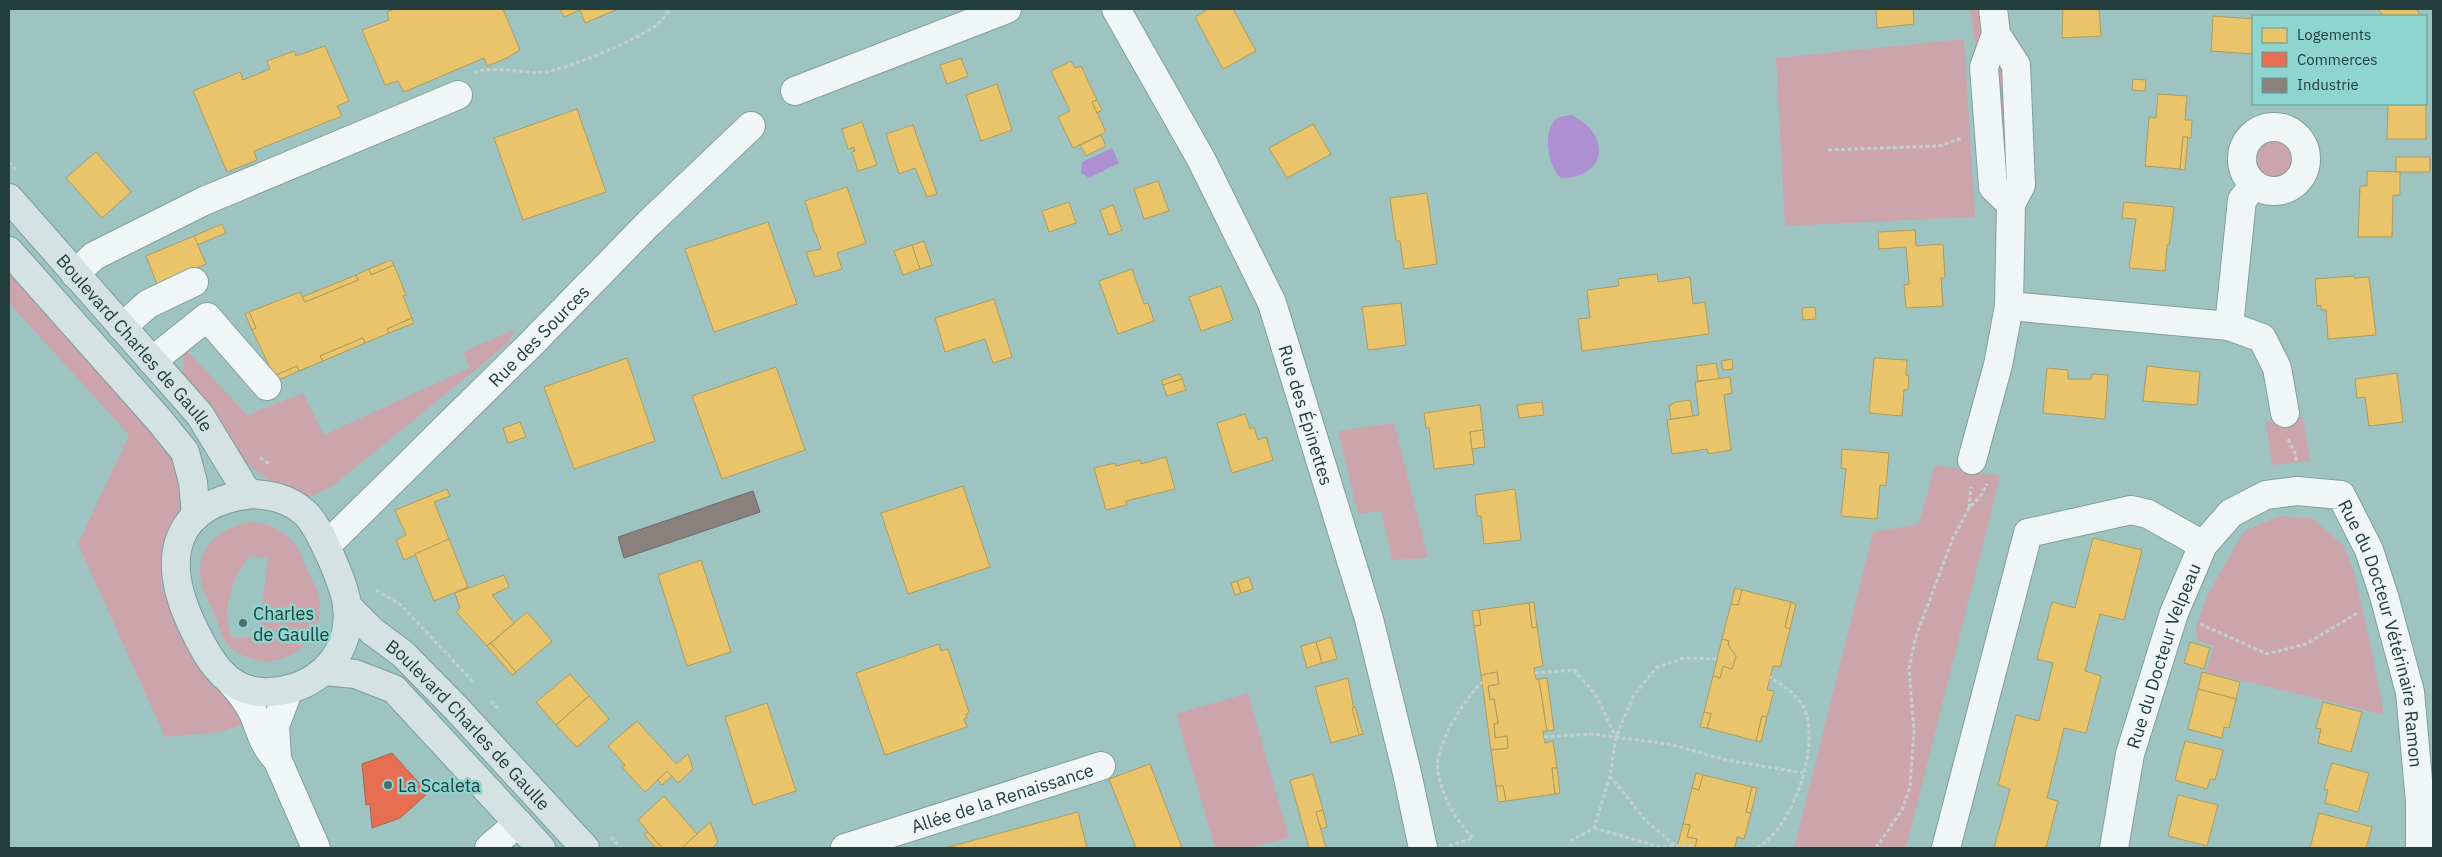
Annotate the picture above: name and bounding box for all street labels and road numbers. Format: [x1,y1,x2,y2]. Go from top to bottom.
street label: Boulevard Charles de Gaulle [52,249,219,436]
street label: Rue des Sources [483,280,594,391]
street label: Rue des Épinettes [1274,342,1339,488]
street label: Rue du Docteur Vétérinaire Ramon [2334,495,2428,768]
street label: Rue du Docteur Velpeau [2121,559,2205,751]
street label: Boulevard Charles de Gaulle [382,634,556,815]
street label: Allée de la Renaissance [908,758,1096,838]

